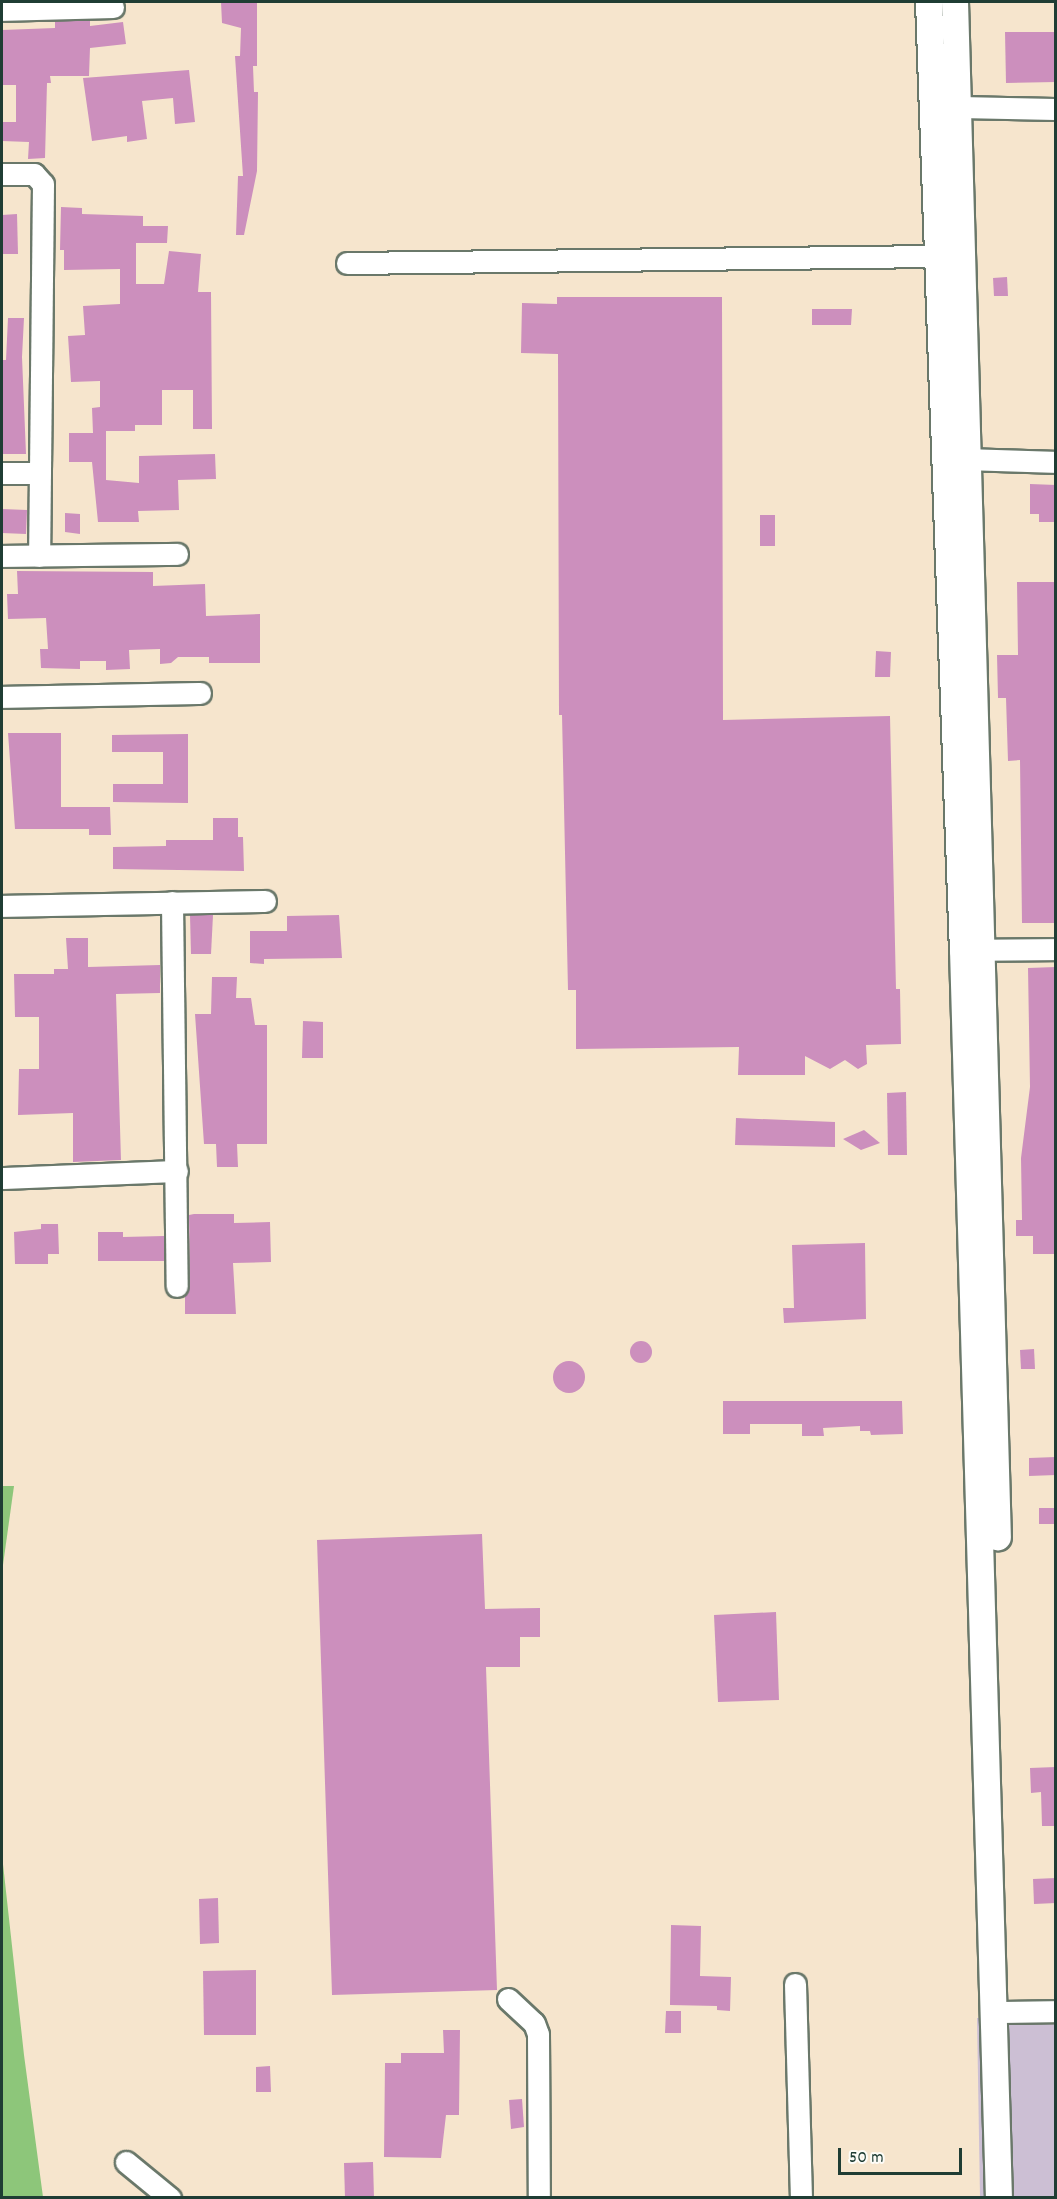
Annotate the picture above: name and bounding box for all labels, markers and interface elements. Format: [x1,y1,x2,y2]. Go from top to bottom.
scale bar [841,2136,966,2174]
text: 50 m [849,2146,884,2171]

